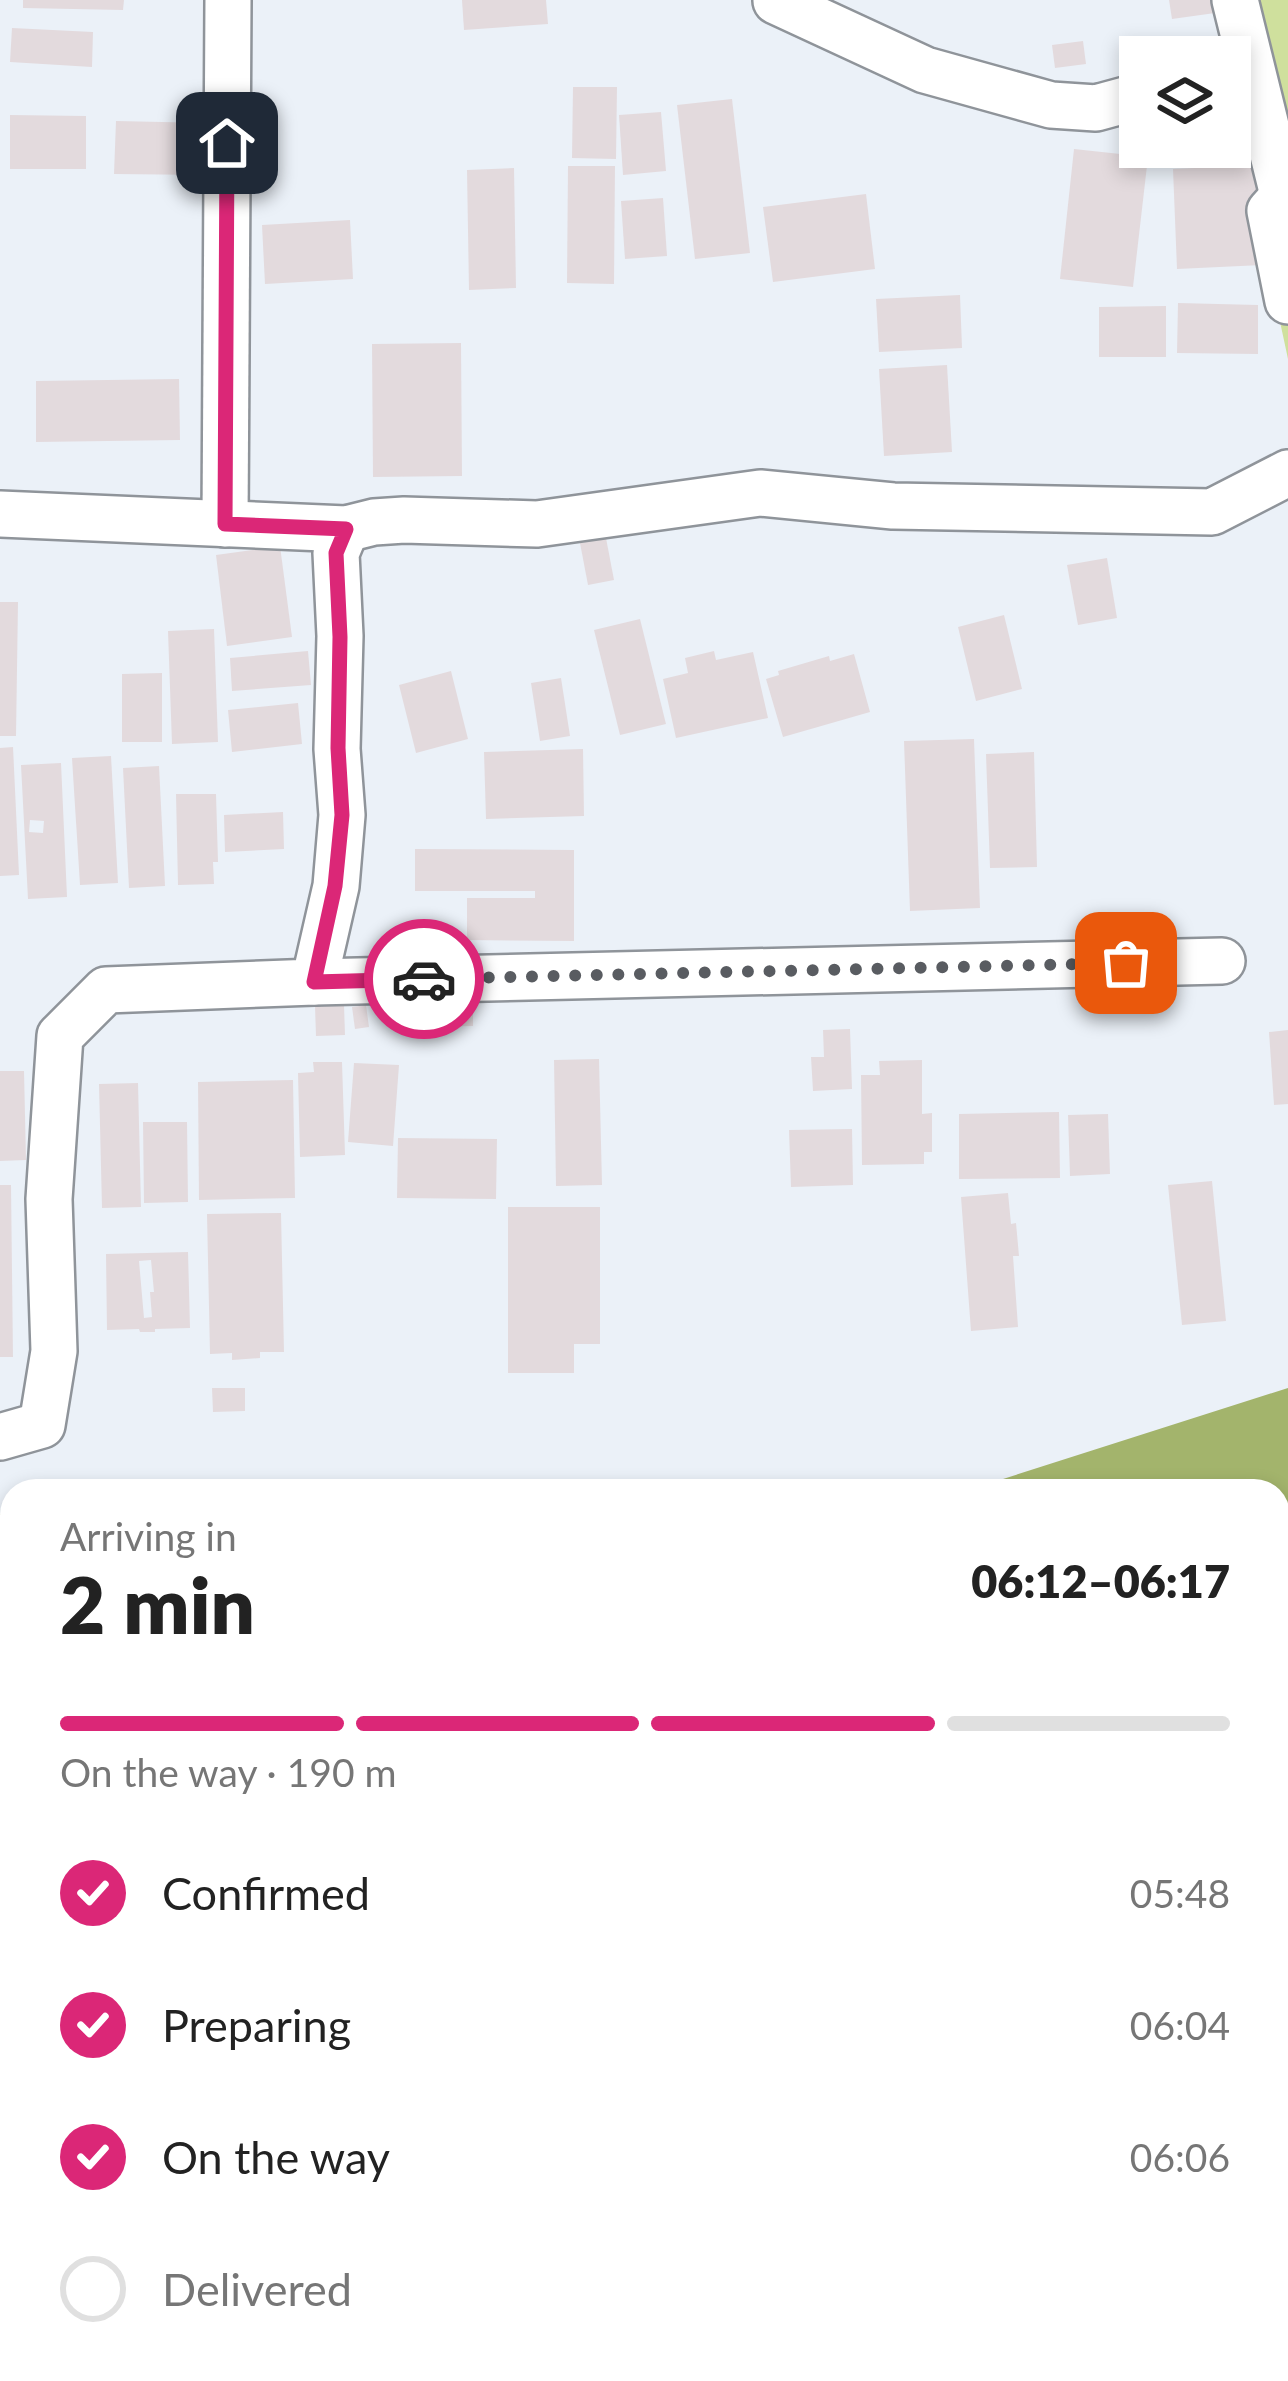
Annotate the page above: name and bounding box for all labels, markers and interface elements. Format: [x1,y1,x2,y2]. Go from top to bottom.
map controls [1119,36,1251,168]
button: layers [1119,36,1251,168]
pin [176,92,278,194]
icon: home [194,110,260,176]
pin [1075,912,1177,1014]
courier [364,919,484,1039]
icon: bag [1093,930,1159,996]
icon: car [391,946,457,1012]
text: Arriving in [60,1513,237,1559]
text: 06:12–06:17 [971,1554,1230,1608]
text: 2 min [60,1557,255,1651]
text: On the way · 190 m [60,1749,397,1795]
icon: check [60,1860,126,1926]
text: Confirmed [162,1866,370,1920]
text: 05:48 [1130,1870,1230,1916]
icon: check [60,1992,126,2058]
text: Preparing [162,1998,351,2052]
text: 06:04 [1130,2002,1230,2048]
icon: check [60,2124,126,2190]
text: On the way [162,2130,390,2184]
text: 06:06 [1130,2134,1230,2180]
text: Delivered [162,2262,352,2316]

